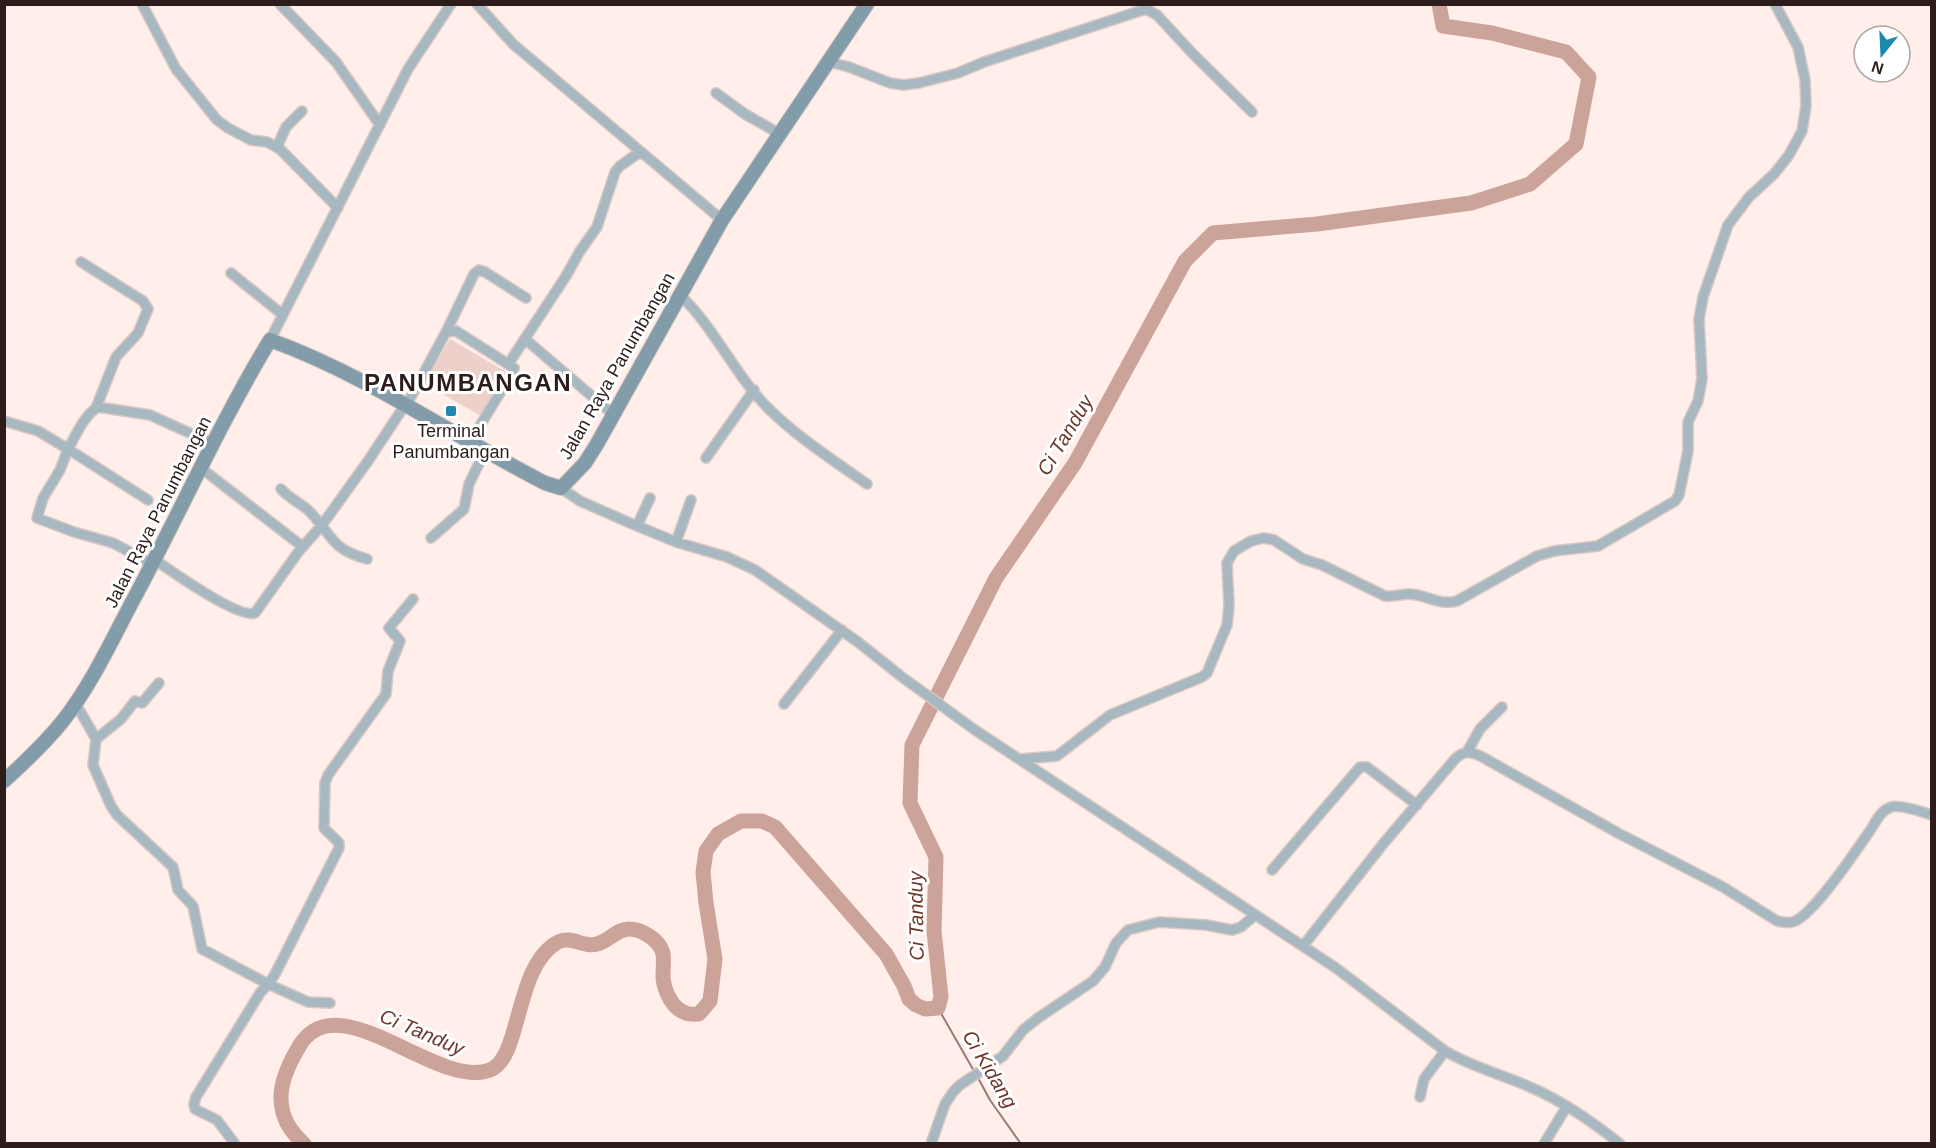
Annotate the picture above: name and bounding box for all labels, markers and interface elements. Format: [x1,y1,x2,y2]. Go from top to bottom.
north arrow [1852,24,1912,84]
text: N [1869,58,1886,78]
street label: Jalan Raya Panumbangan [555,269,679,463]
district label: PANUMBANGAN [364,369,572,396]
water label: Ci Tanduy [1033,390,1098,479]
marker: Terminal Panumbangan [444,404,458,418]
street label: Jalan Raya Panumbangan [101,413,215,611]
place label: Terminal Panumbangan [392,421,510,462]
water label: Ci Tanduy [904,870,928,961]
water label: Ci Tanduy [377,1004,468,1060]
water label: Ci Kidang [958,1026,1022,1112]

